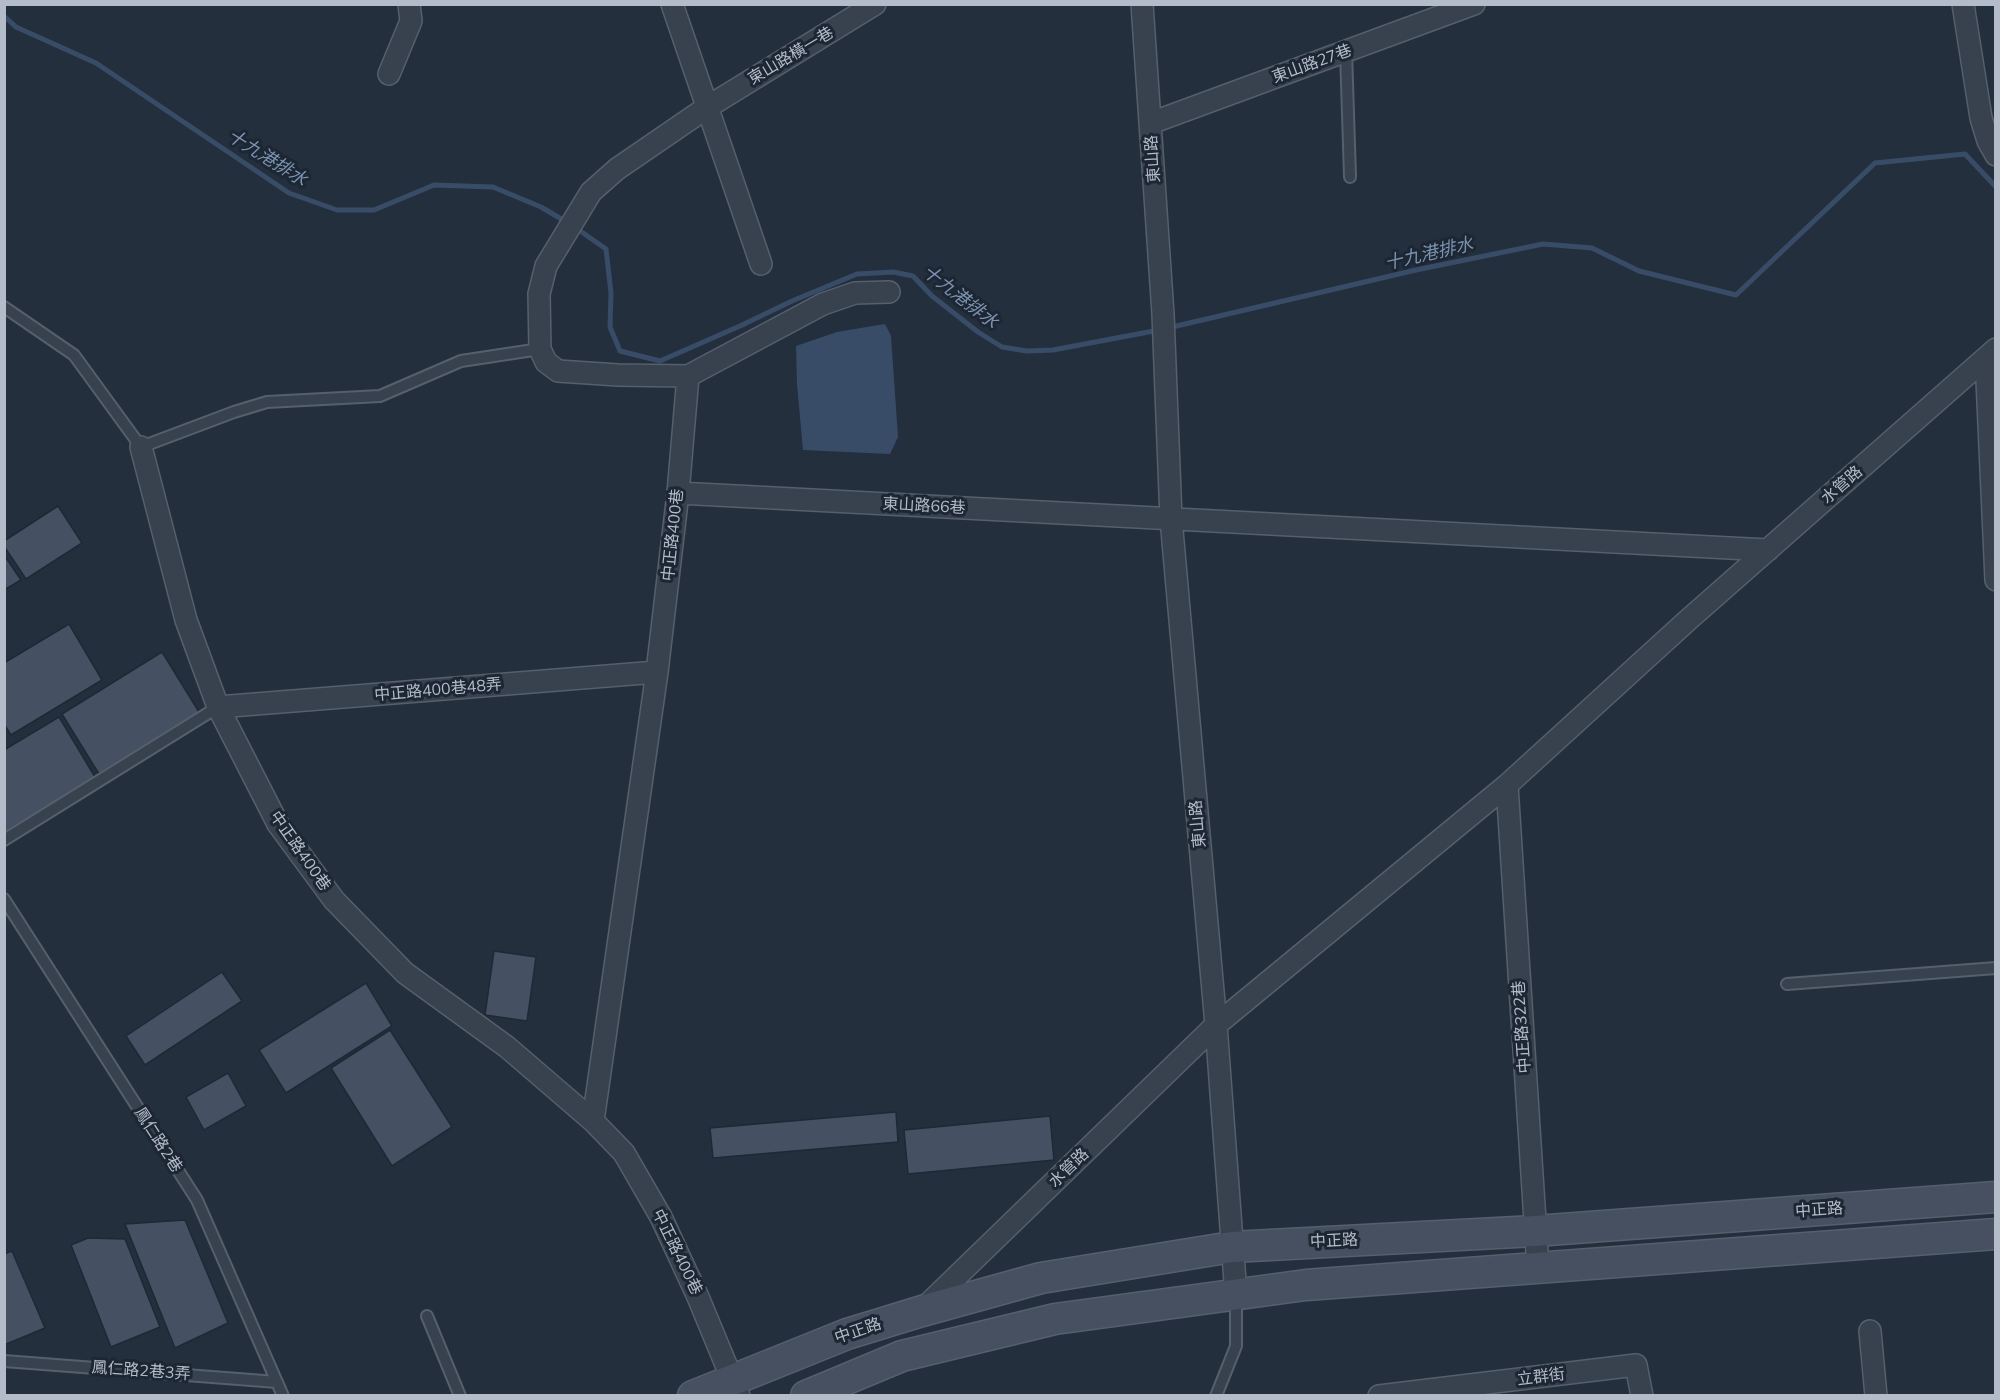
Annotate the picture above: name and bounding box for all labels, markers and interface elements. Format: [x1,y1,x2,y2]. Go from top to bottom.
street label: 東山路橫一巷 [745,23,837,89]
street label: 東山路27巷 [1270,41,1354,87]
water label: 十九港排水 [223,125,311,191]
street label: 東山路 [1142,134,1164,184]
water label: 十九港排水 [1383,233,1475,275]
water label: 十九港排水 [918,261,1002,333]
street label: 水管路 [1818,462,1866,508]
street label: 中正路400巷 [659,488,687,582]
street label: 東山路66巷 [882,494,966,518]
street label: 中正路400巷48弄 [373,675,503,705]
street label: 東山路 [1186,799,1210,849]
street label: 中正路400巷 [266,807,334,895]
street label: 中正路322巷 [1509,980,1535,1074]
street label: 鳳仁路2巷 [130,1104,186,1176]
street label: 水管路 [1045,1144,1093,1192]
street label: 中正路 [1794,1199,1844,1221]
street label: 中正路400巷 [648,1206,706,1298]
street label: 中正路 [1310,1230,1358,1252]
street label: 中正路 [832,1314,884,1348]
street label: 鳳仁路2巷3弄 [91,1358,191,1384]
street label: 立群街 [1516,1365,1566,1389]

